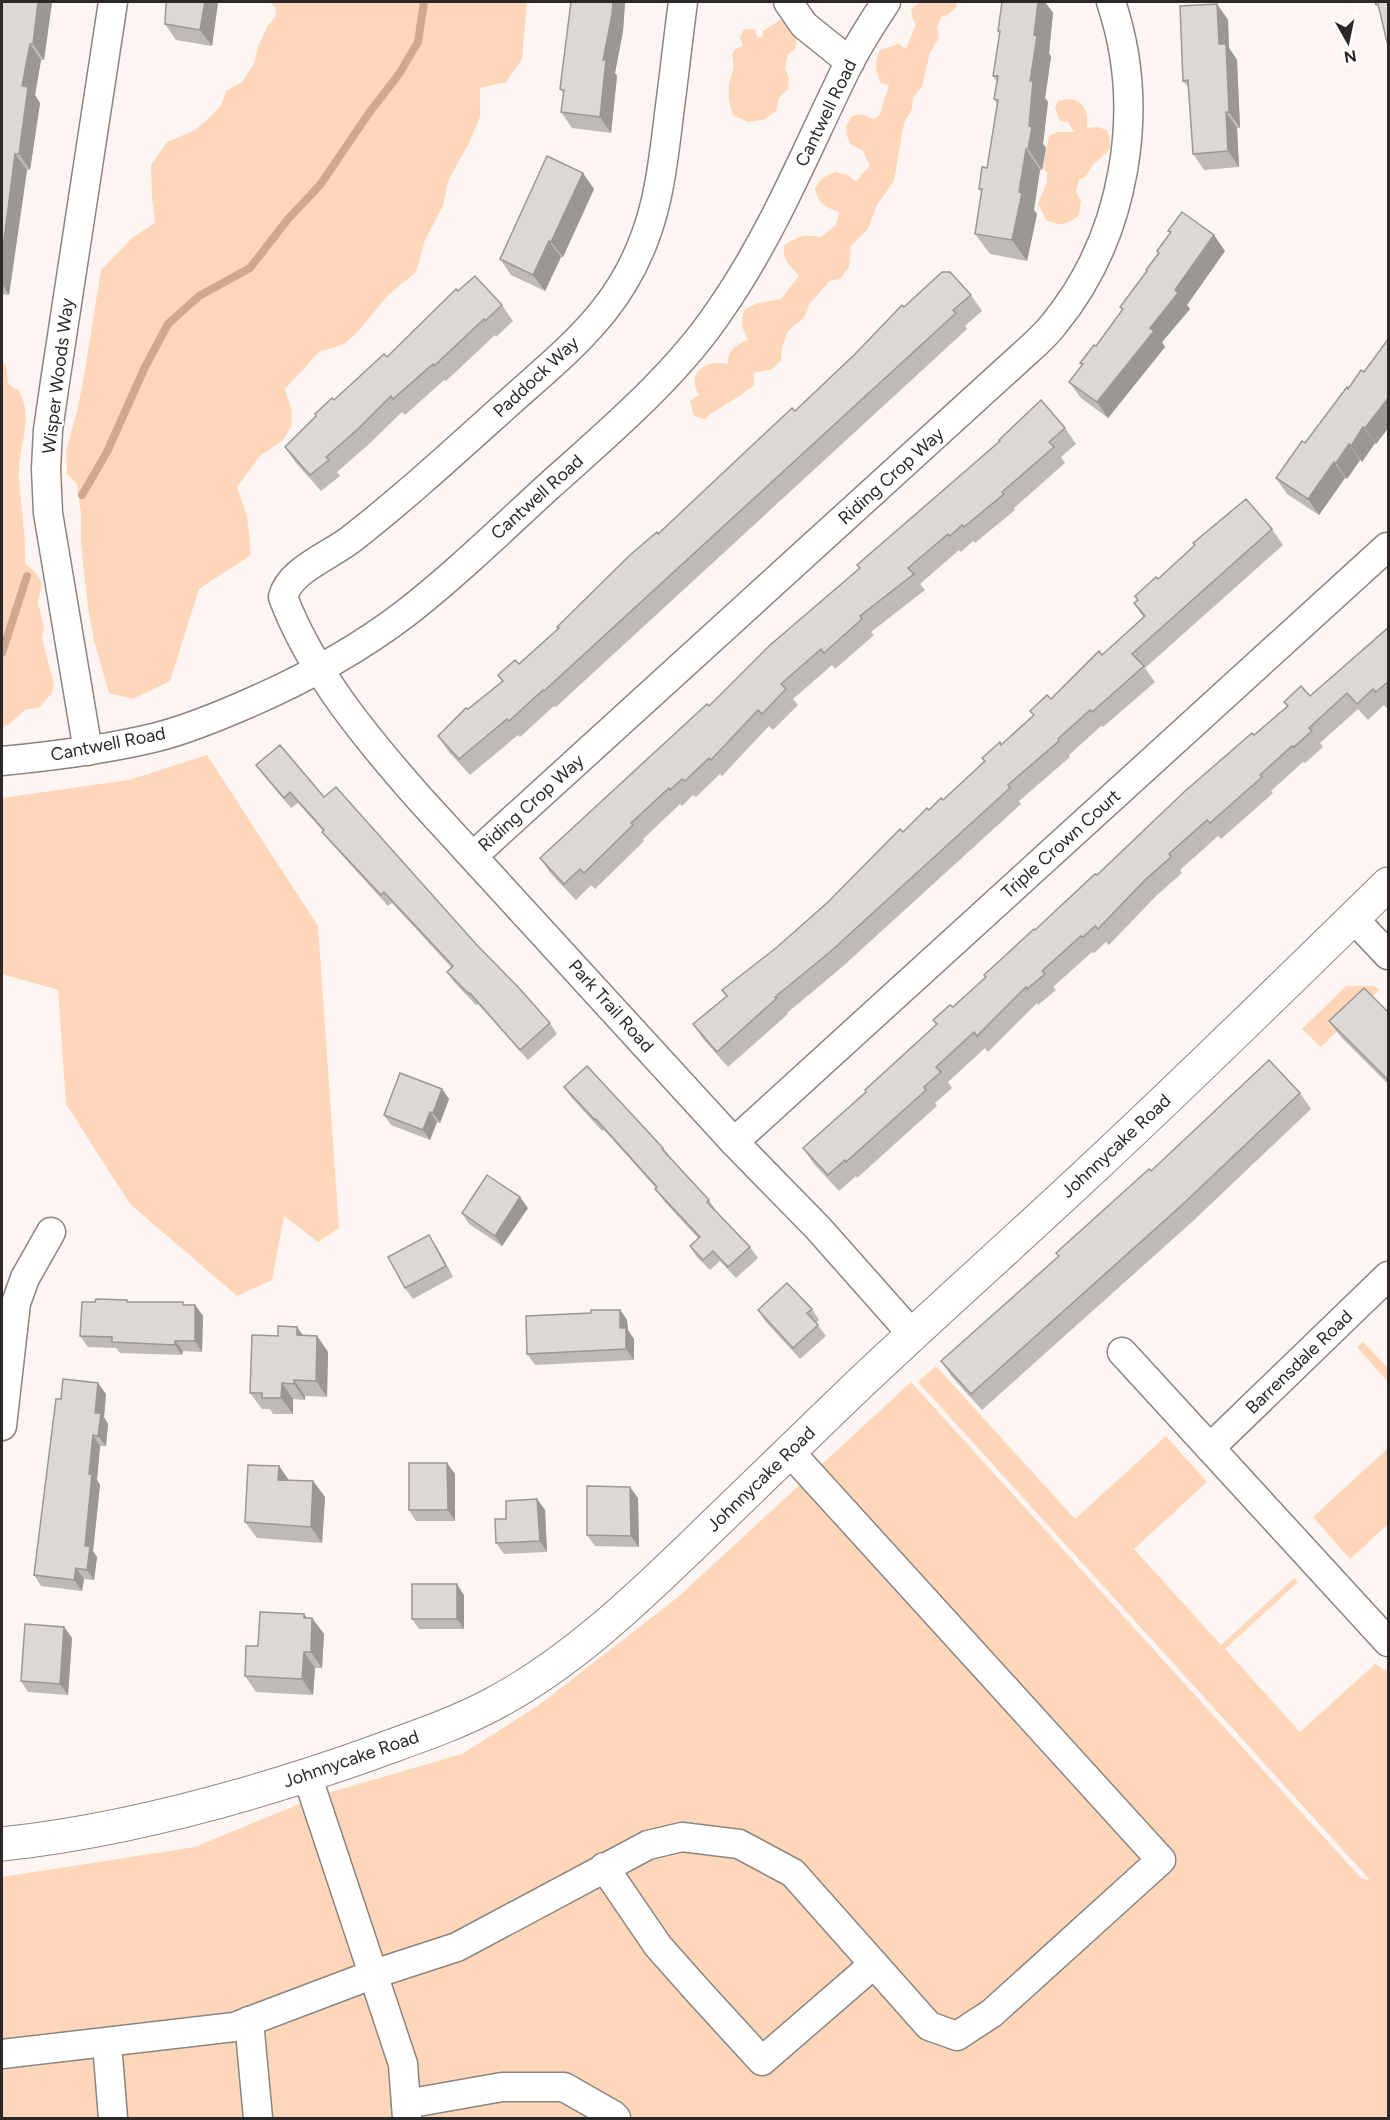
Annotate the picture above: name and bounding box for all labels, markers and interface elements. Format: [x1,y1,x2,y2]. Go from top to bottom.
north arrow [1318,12,1378,72]
text: N [1343,46,1358,67]
street label: Cantwell Road [791,56,861,170]
street label: Wisper Woods Way [38,296,79,455]
street label: Paddock Way [489,331,584,422]
street label: Riding Crop Way [834,422,949,529]
street label: Cantwell Road [486,450,588,544]
street label: Cantwell Road [49,722,167,766]
street label: Riding Crop Way [474,749,589,856]
street label: Triple Crown Court [997,785,1125,903]
street label: Park Trail Road [564,955,658,1057]
street label: Johnnycake Road [1057,1089,1175,1203]
street label: Barrensdale Road [1241,1305,1357,1419]
street label: Johnnycake Road [702,1422,820,1536]
street label: Johnnycake Road [280,1725,422,1793]

